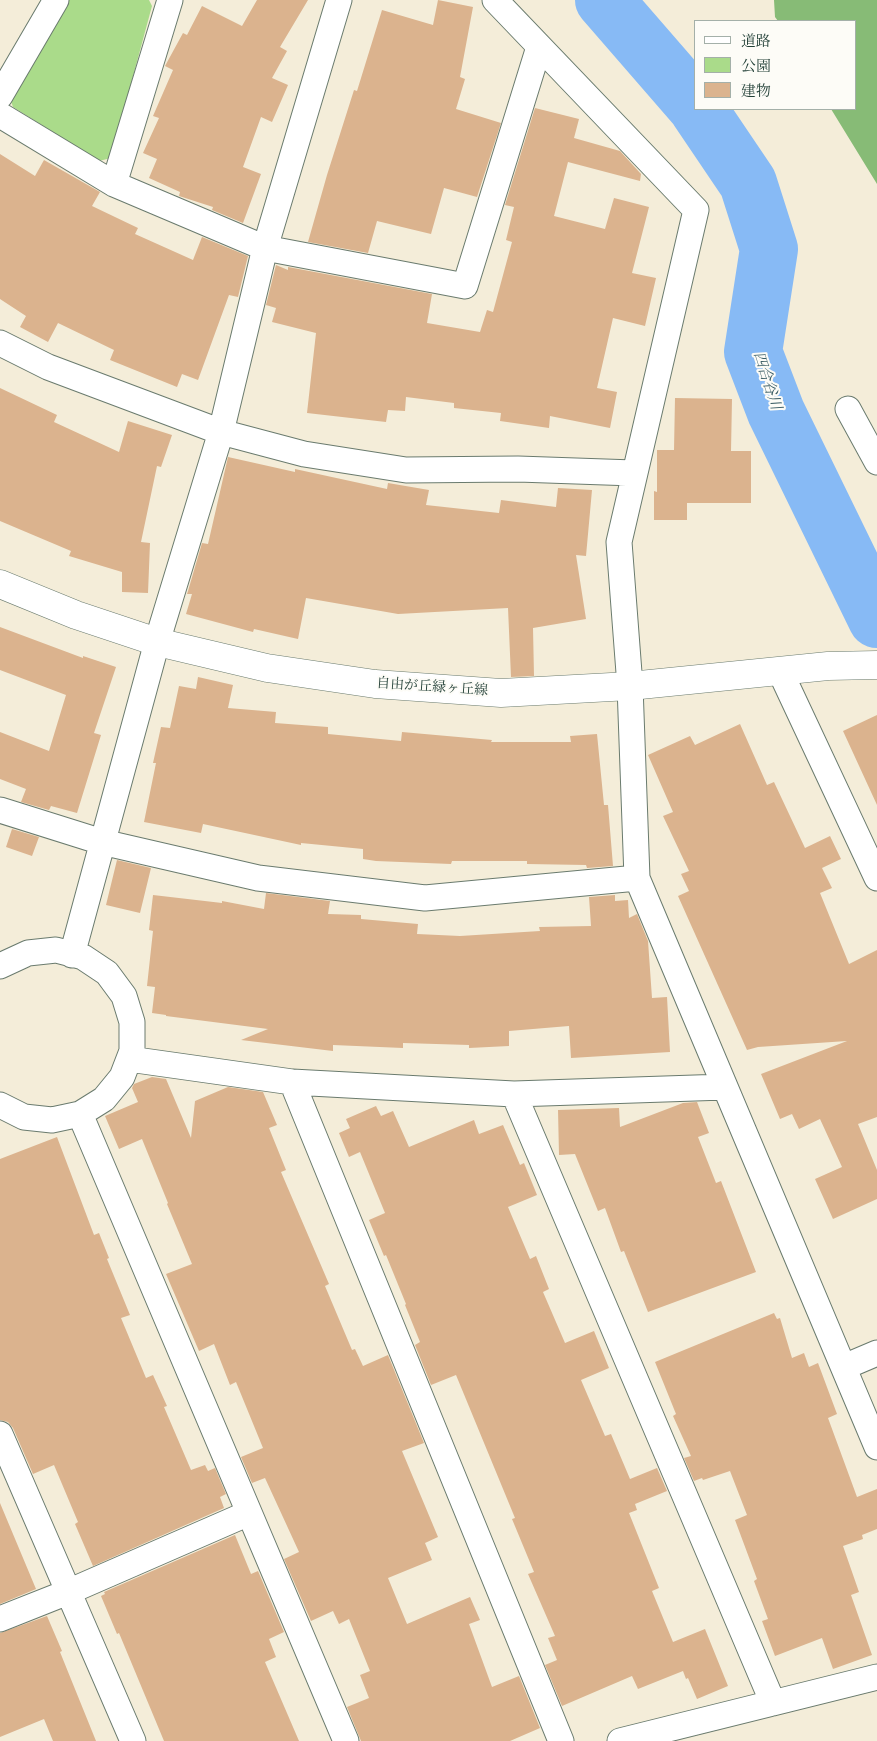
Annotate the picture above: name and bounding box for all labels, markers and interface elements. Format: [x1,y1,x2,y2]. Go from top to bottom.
legend [694,20,857,110]
text: 道路 [741,32,771,51]
text: 公園 [741,57,771,76]
text: 建物 [741,82,771,101]
water label: 四合谷川 [748,350,784,412]
street label: 自由が丘緑ヶ丘線 [376,676,488,700]

